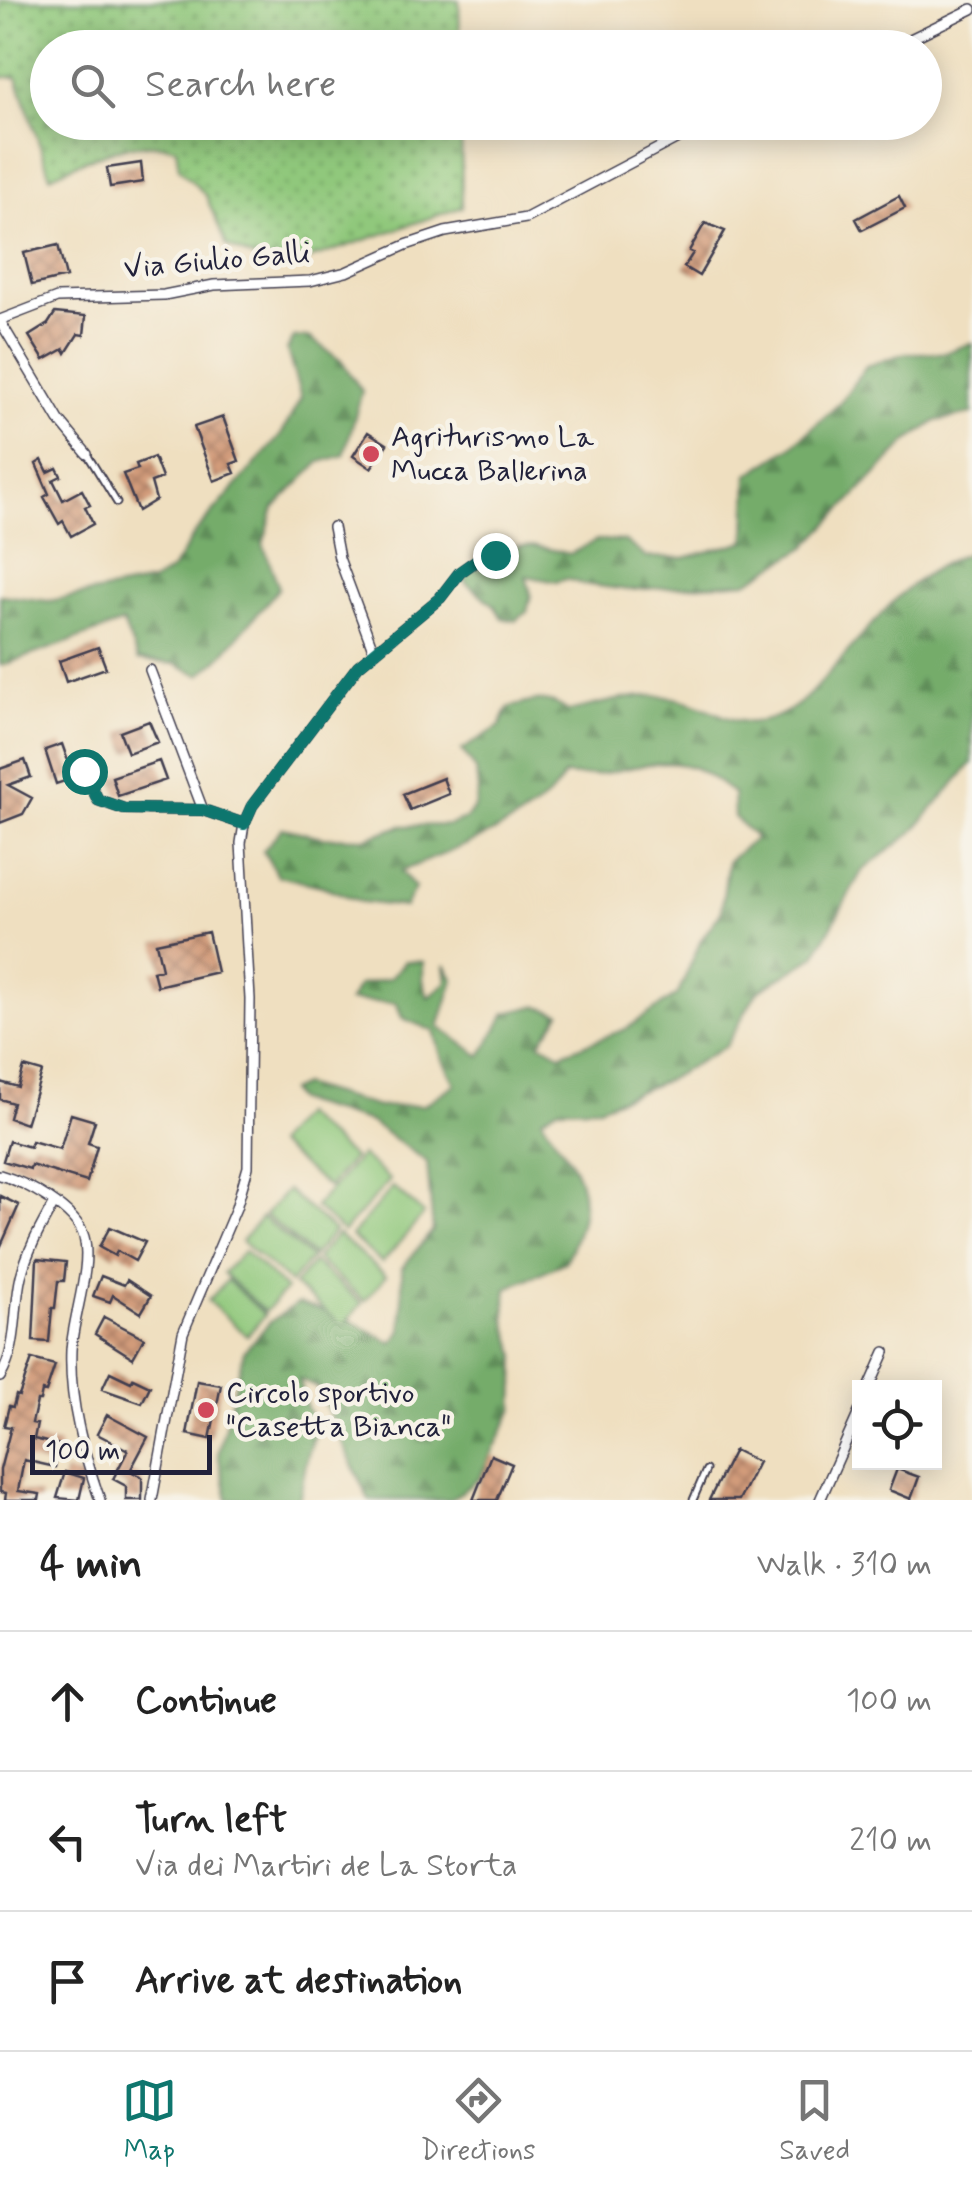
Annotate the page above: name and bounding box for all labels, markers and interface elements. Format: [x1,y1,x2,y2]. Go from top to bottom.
search box [30,30,942,140]
icon: search [65,58,120,113]
text: Search here [145,61,336,110]
street label: Via Giulio Galli [122,233,312,289]
place label: Agriturismo La Mucca Ballerina [391,418,595,491]
marker: Agriturismo La Mucca Ballerina [360,443,382,465]
route end [473,533,519,579]
route start [62,749,108,795]
place label: Circolo sportivo "Casetta Bianca" [226,1374,451,1447]
map controls [852,1380,942,1470]
button: locate [852,1380,942,1470]
marker: Circolo sportivo "Casetta Bianca" [195,1399,217,1421]
scale bar [30,1430,212,1474]
text: 100 m [45,1434,120,1471]
text: 4 min [40,1538,142,1593]
text: Walk · 310 m [757,1544,932,1586]
icon: ahead [40,1674,95,1729]
text: Continue [135,1677,277,1726]
text: 100 m [846,1680,932,1722]
text: Turn left [135,1796,287,1845]
icon: left [40,1814,95,1869]
text: 210 m [849,1820,932,1862]
text: Via dei Martiri de La Storta [135,1845,517,1887]
icon: arrive [40,1954,95,2009]
text: Arrive at destination [135,1957,462,2006]
tab: Map [122,2073,177,2170]
tab: Directions [421,2073,536,2170]
tab: Saved [779,2073,850,2170]

